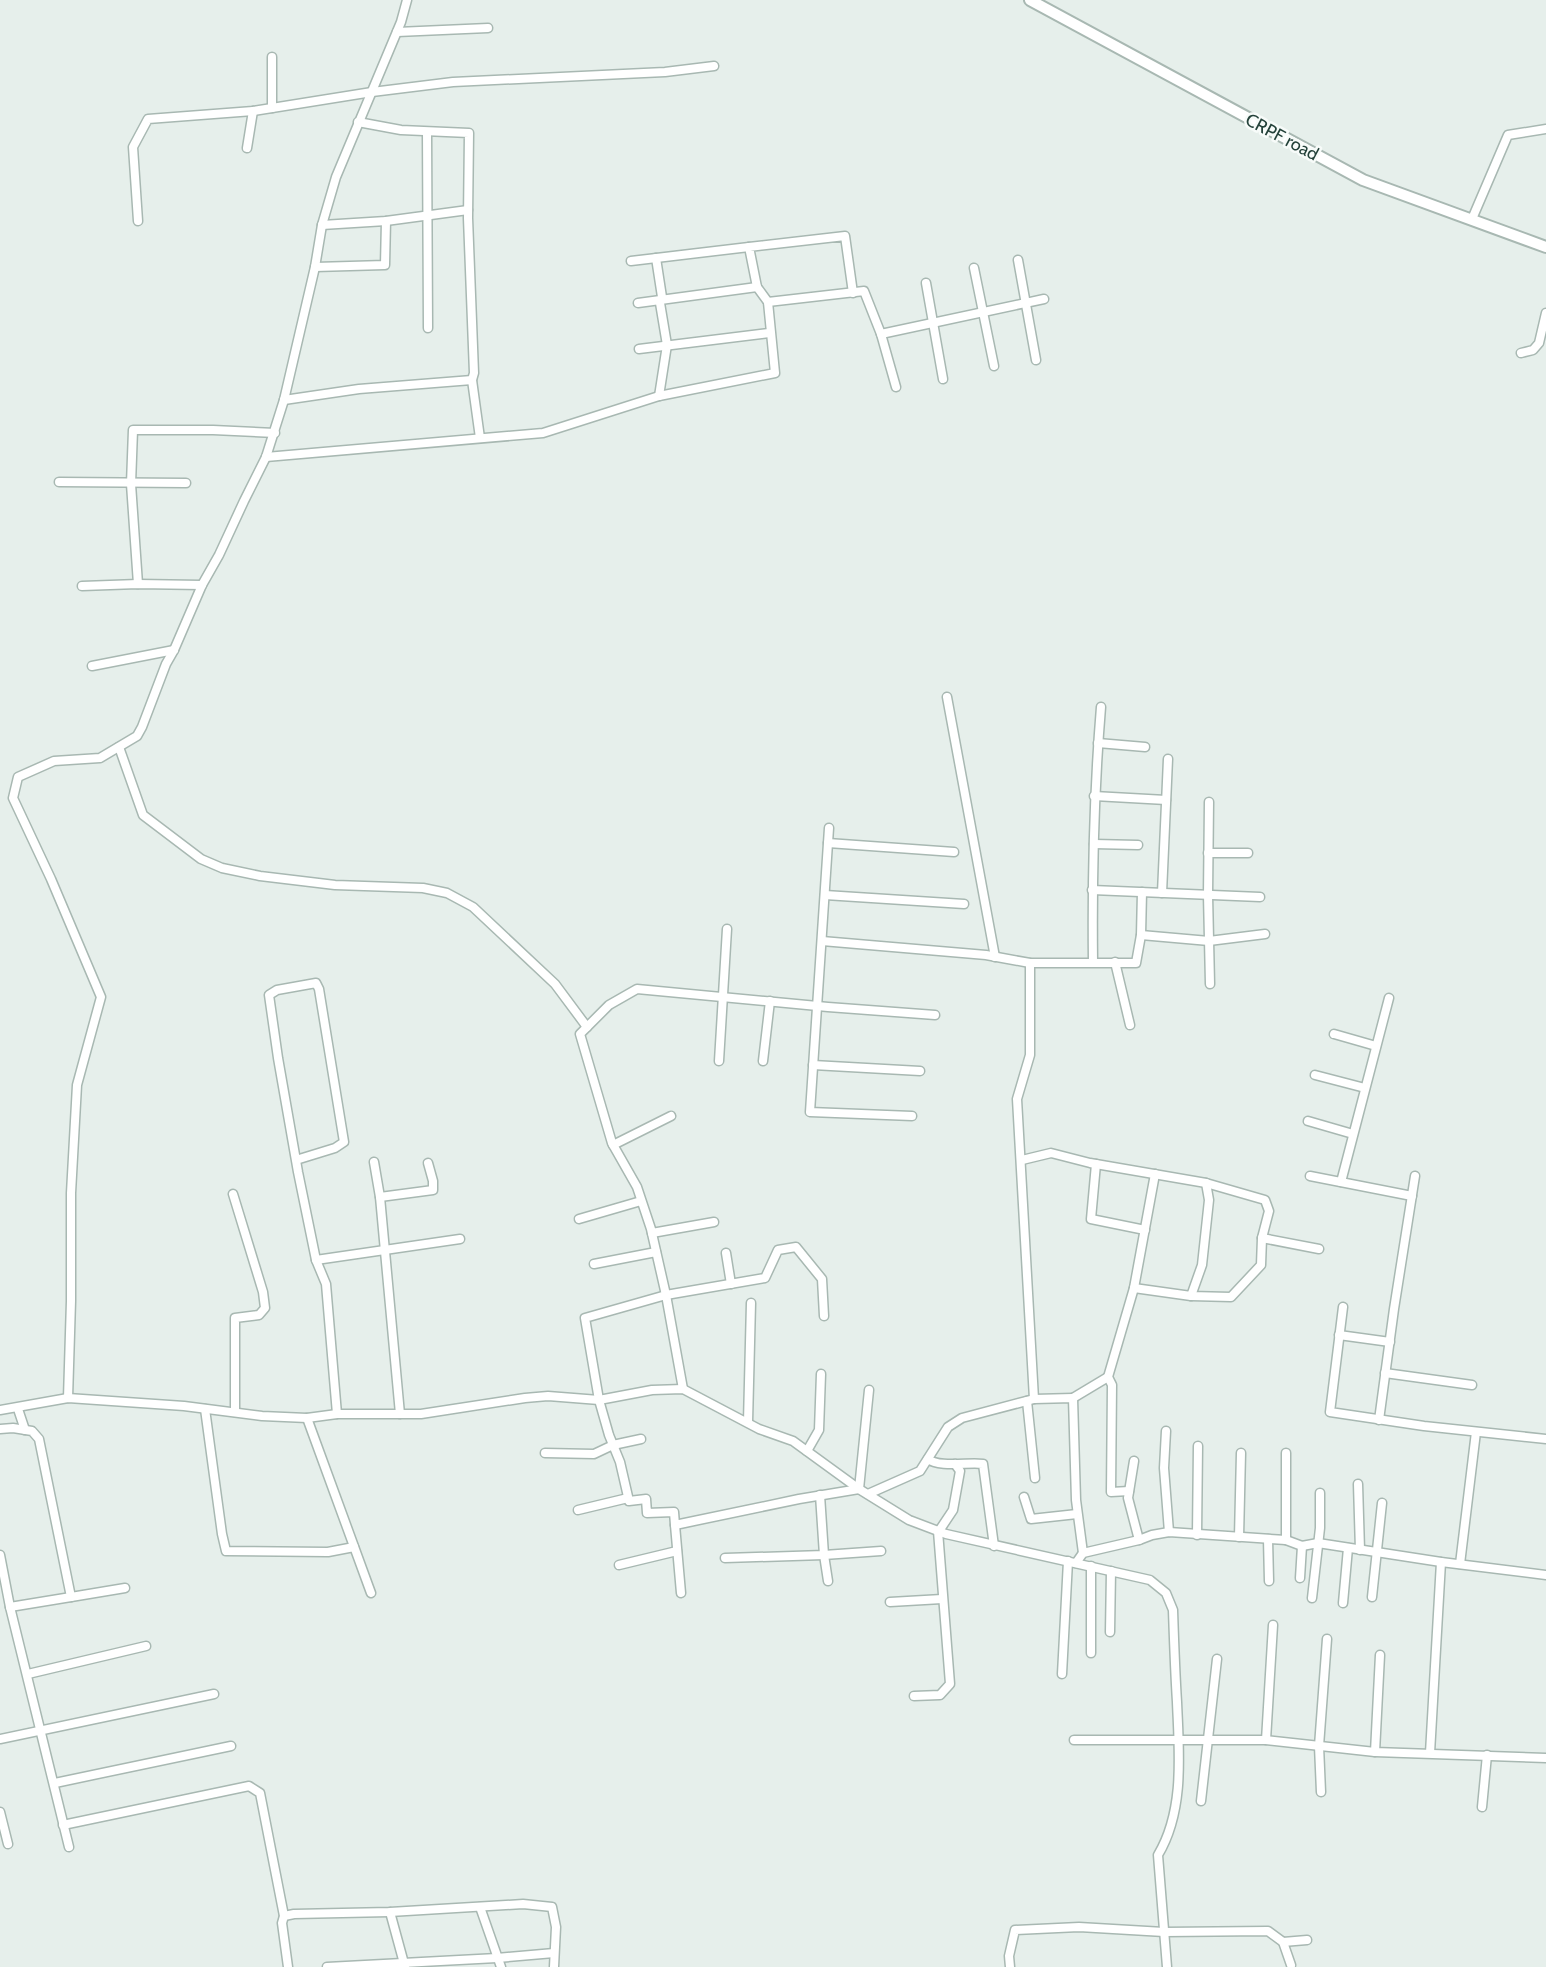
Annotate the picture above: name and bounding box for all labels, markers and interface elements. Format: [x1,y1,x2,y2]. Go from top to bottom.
street label: CRPF road [1242,109,1322,165]

